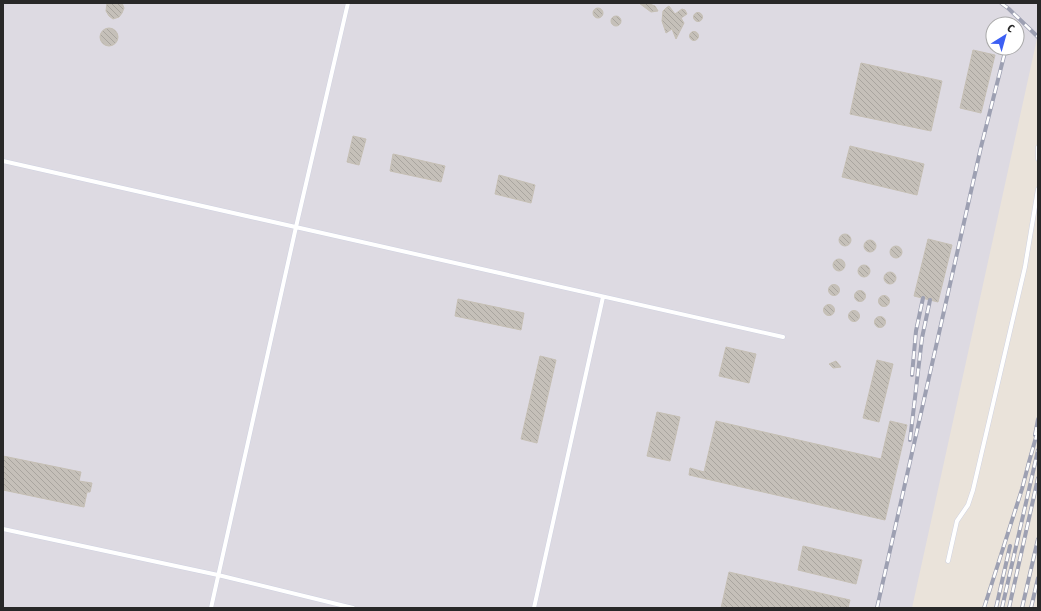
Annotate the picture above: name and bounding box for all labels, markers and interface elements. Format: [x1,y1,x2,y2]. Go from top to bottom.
north arrow [985,16,1025,56]
text: С [1005,21,1017,35]

